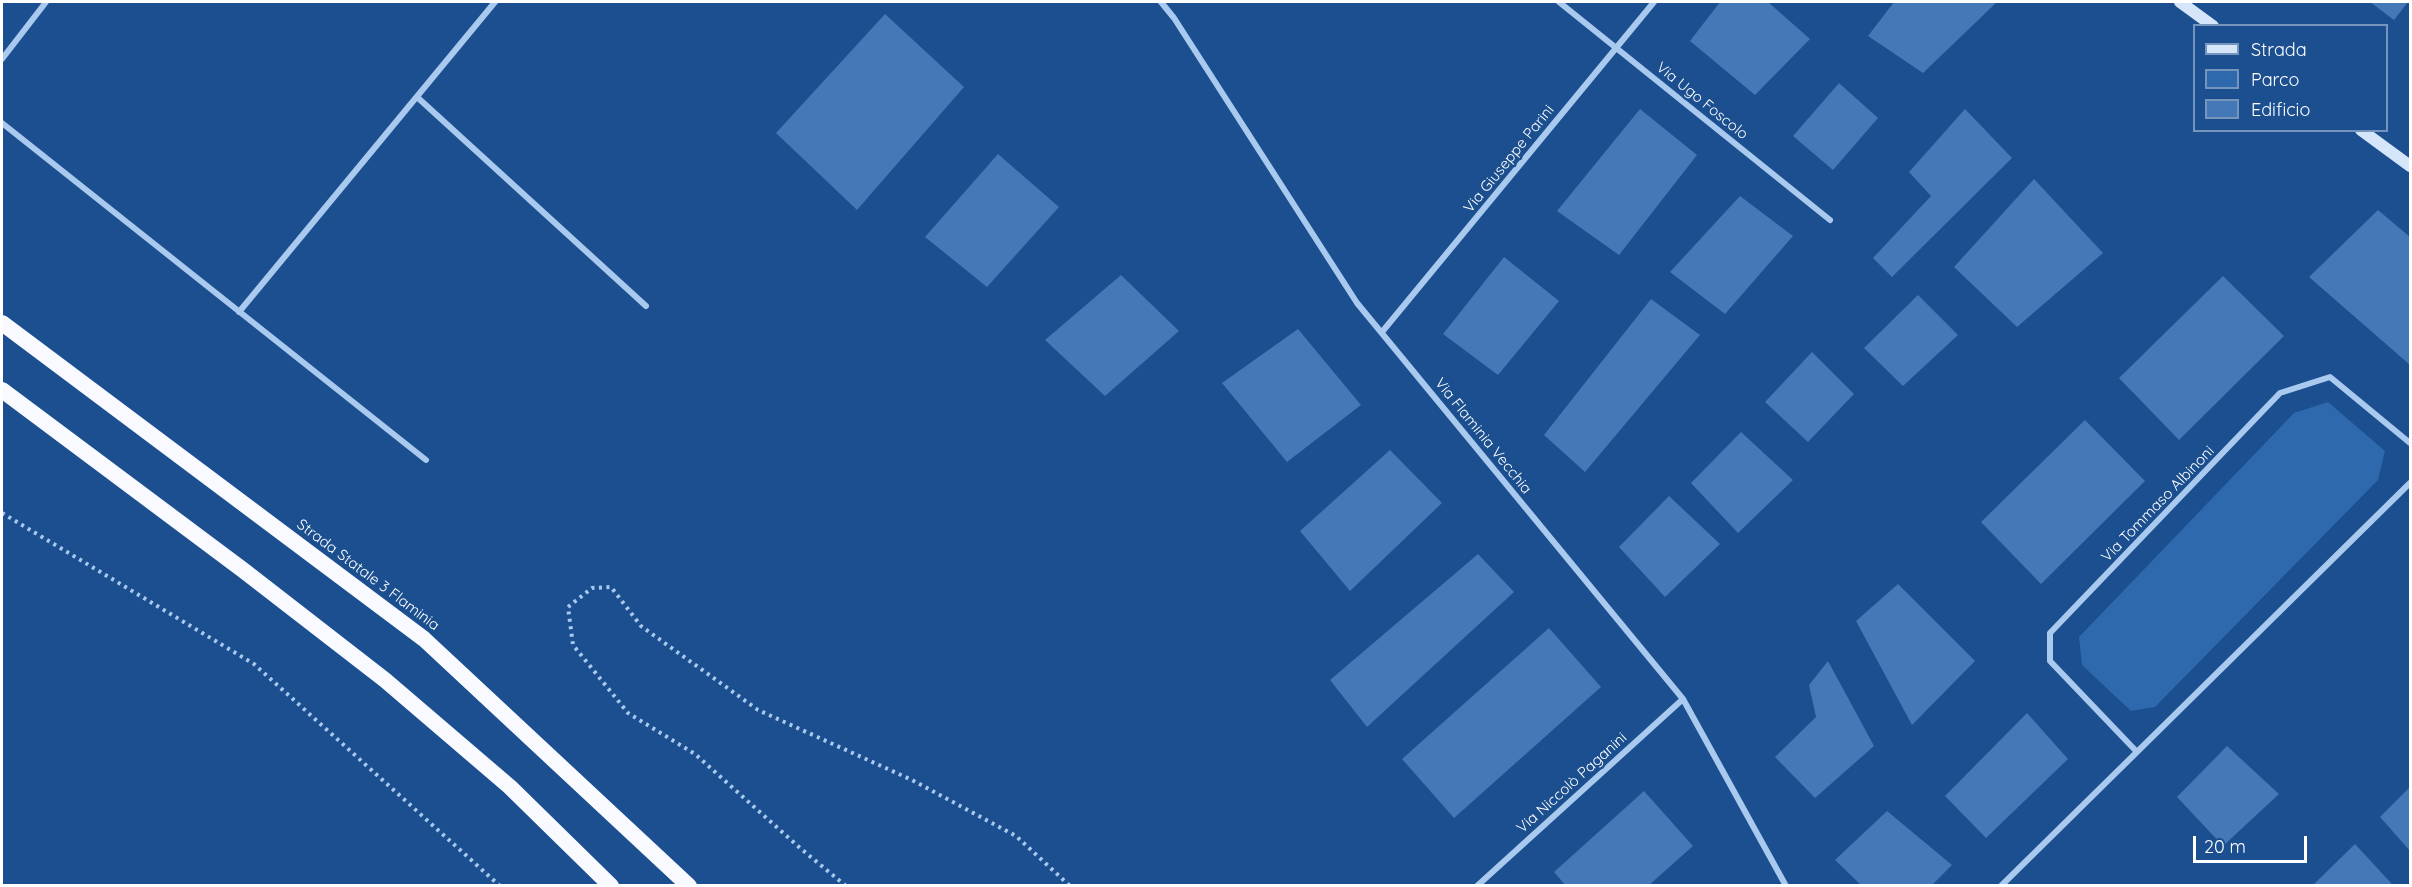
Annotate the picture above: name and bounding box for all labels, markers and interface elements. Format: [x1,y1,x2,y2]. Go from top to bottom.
legend [2193,24,2388,132]
text: Strada [2251,38,2307,61]
street label: Via Ugo Foscolo [1652,59,1752,143]
text: Parco [2251,68,2299,91]
text: Edificio [2251,98,2310,121]
street label: Via Giuseppe Parini [1460,101,1558,217]
street label: Via Flaminia Vecchia [1431,374,1535,498]
street label: Via Tommaso Albinoni [2098,442,2218,566]
street label: Strada Statale 3 Flaminia [293,515,443,635]
street label: Via Niccolò Paganini [1513,729,1631,837]
scale bar [2196,824,2310,862]
text: 20 m [2204,835,2246,858]

